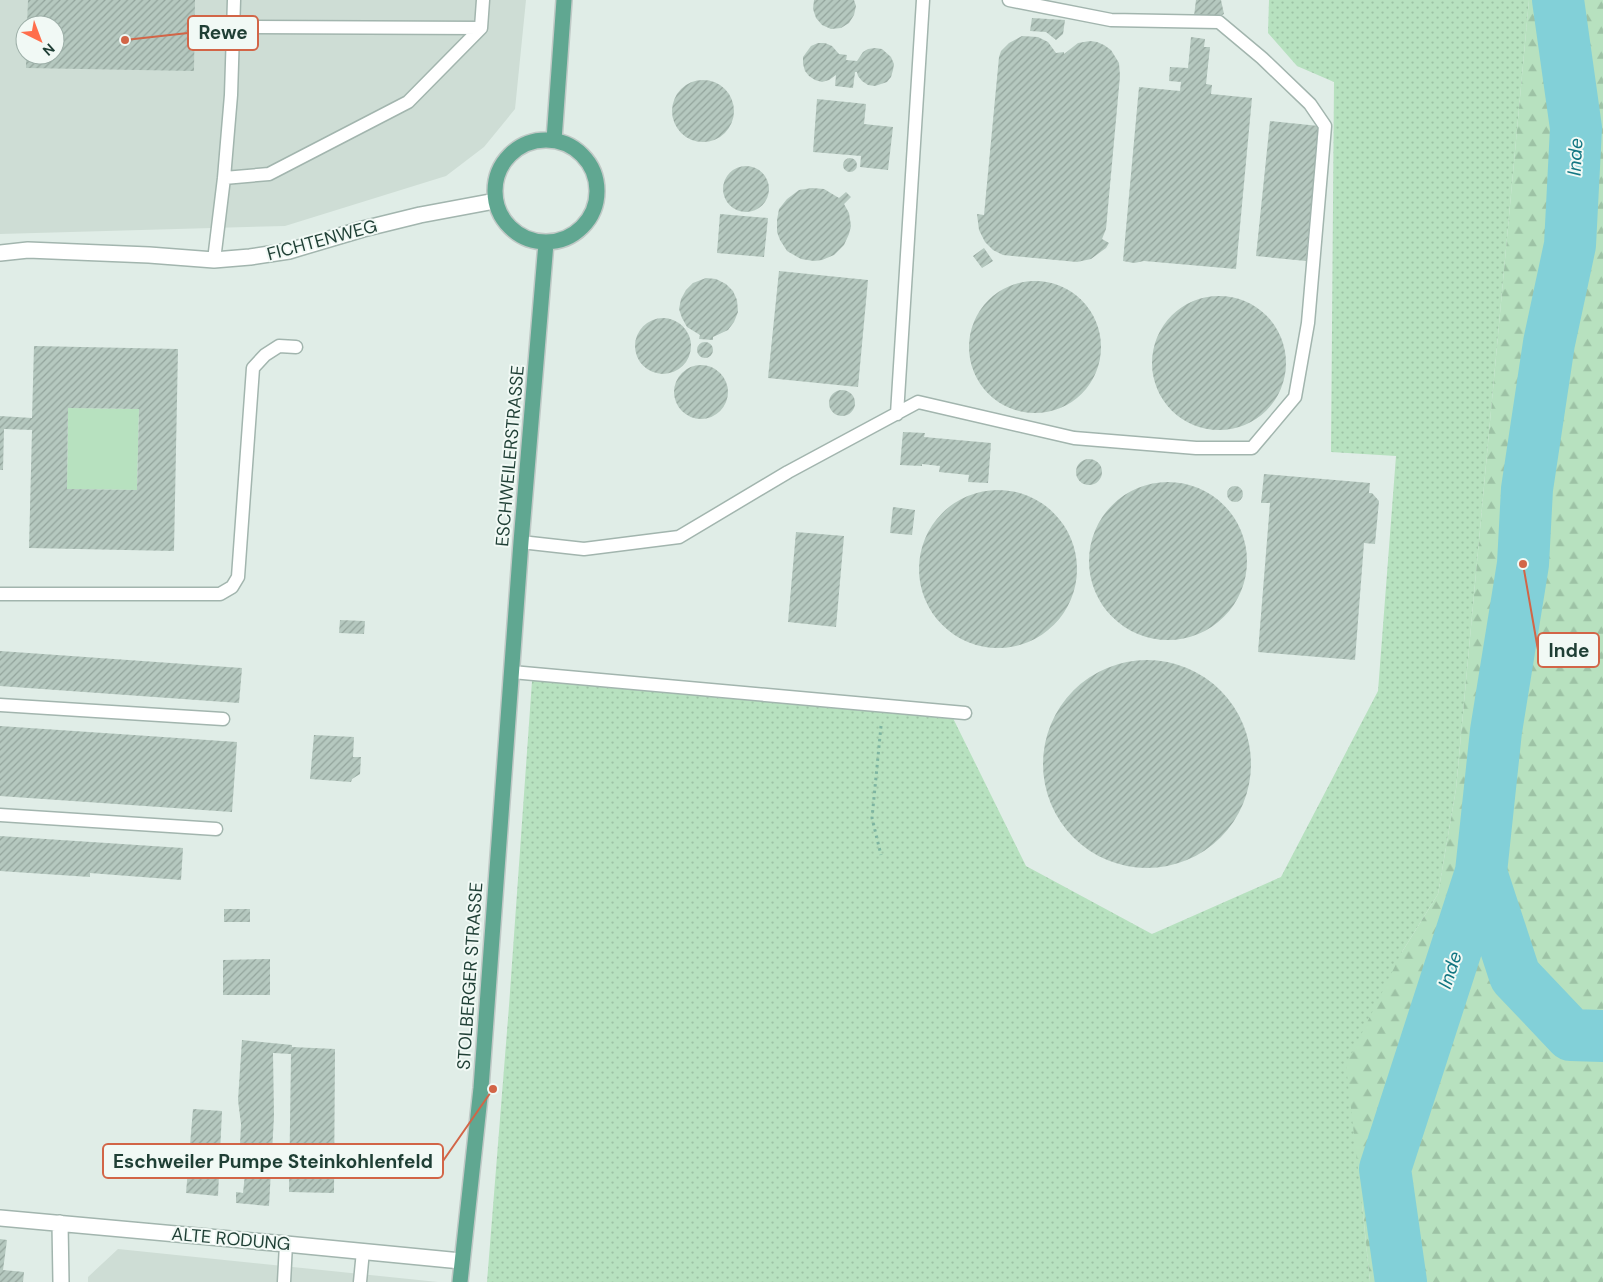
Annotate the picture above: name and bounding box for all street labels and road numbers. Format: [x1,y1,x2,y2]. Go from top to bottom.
street label: FICHTENWEG [264,214,380,266]
street label: ESCHWEILERSTRASSE [490,364,530,548]
street label: STOLBERGER STRASSE [451,881,489,1071]
street label: ALTE RODUNG [170,1222,292,1256]

